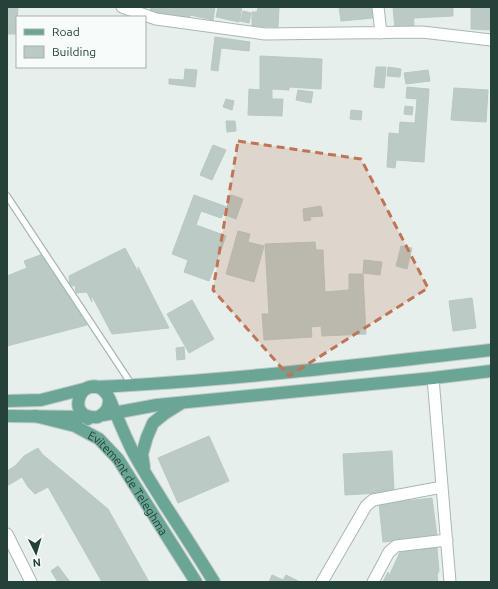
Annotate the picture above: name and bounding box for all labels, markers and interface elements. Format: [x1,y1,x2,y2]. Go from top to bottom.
legend [16,16,146,68]
text: Road [52,25,80,38]
text: Building [52,45,96,58]
street label: Evitement de Teleghma [86,428,171,537]
north arrow [16,533,56,573]
text: N [32,557,41,569]

